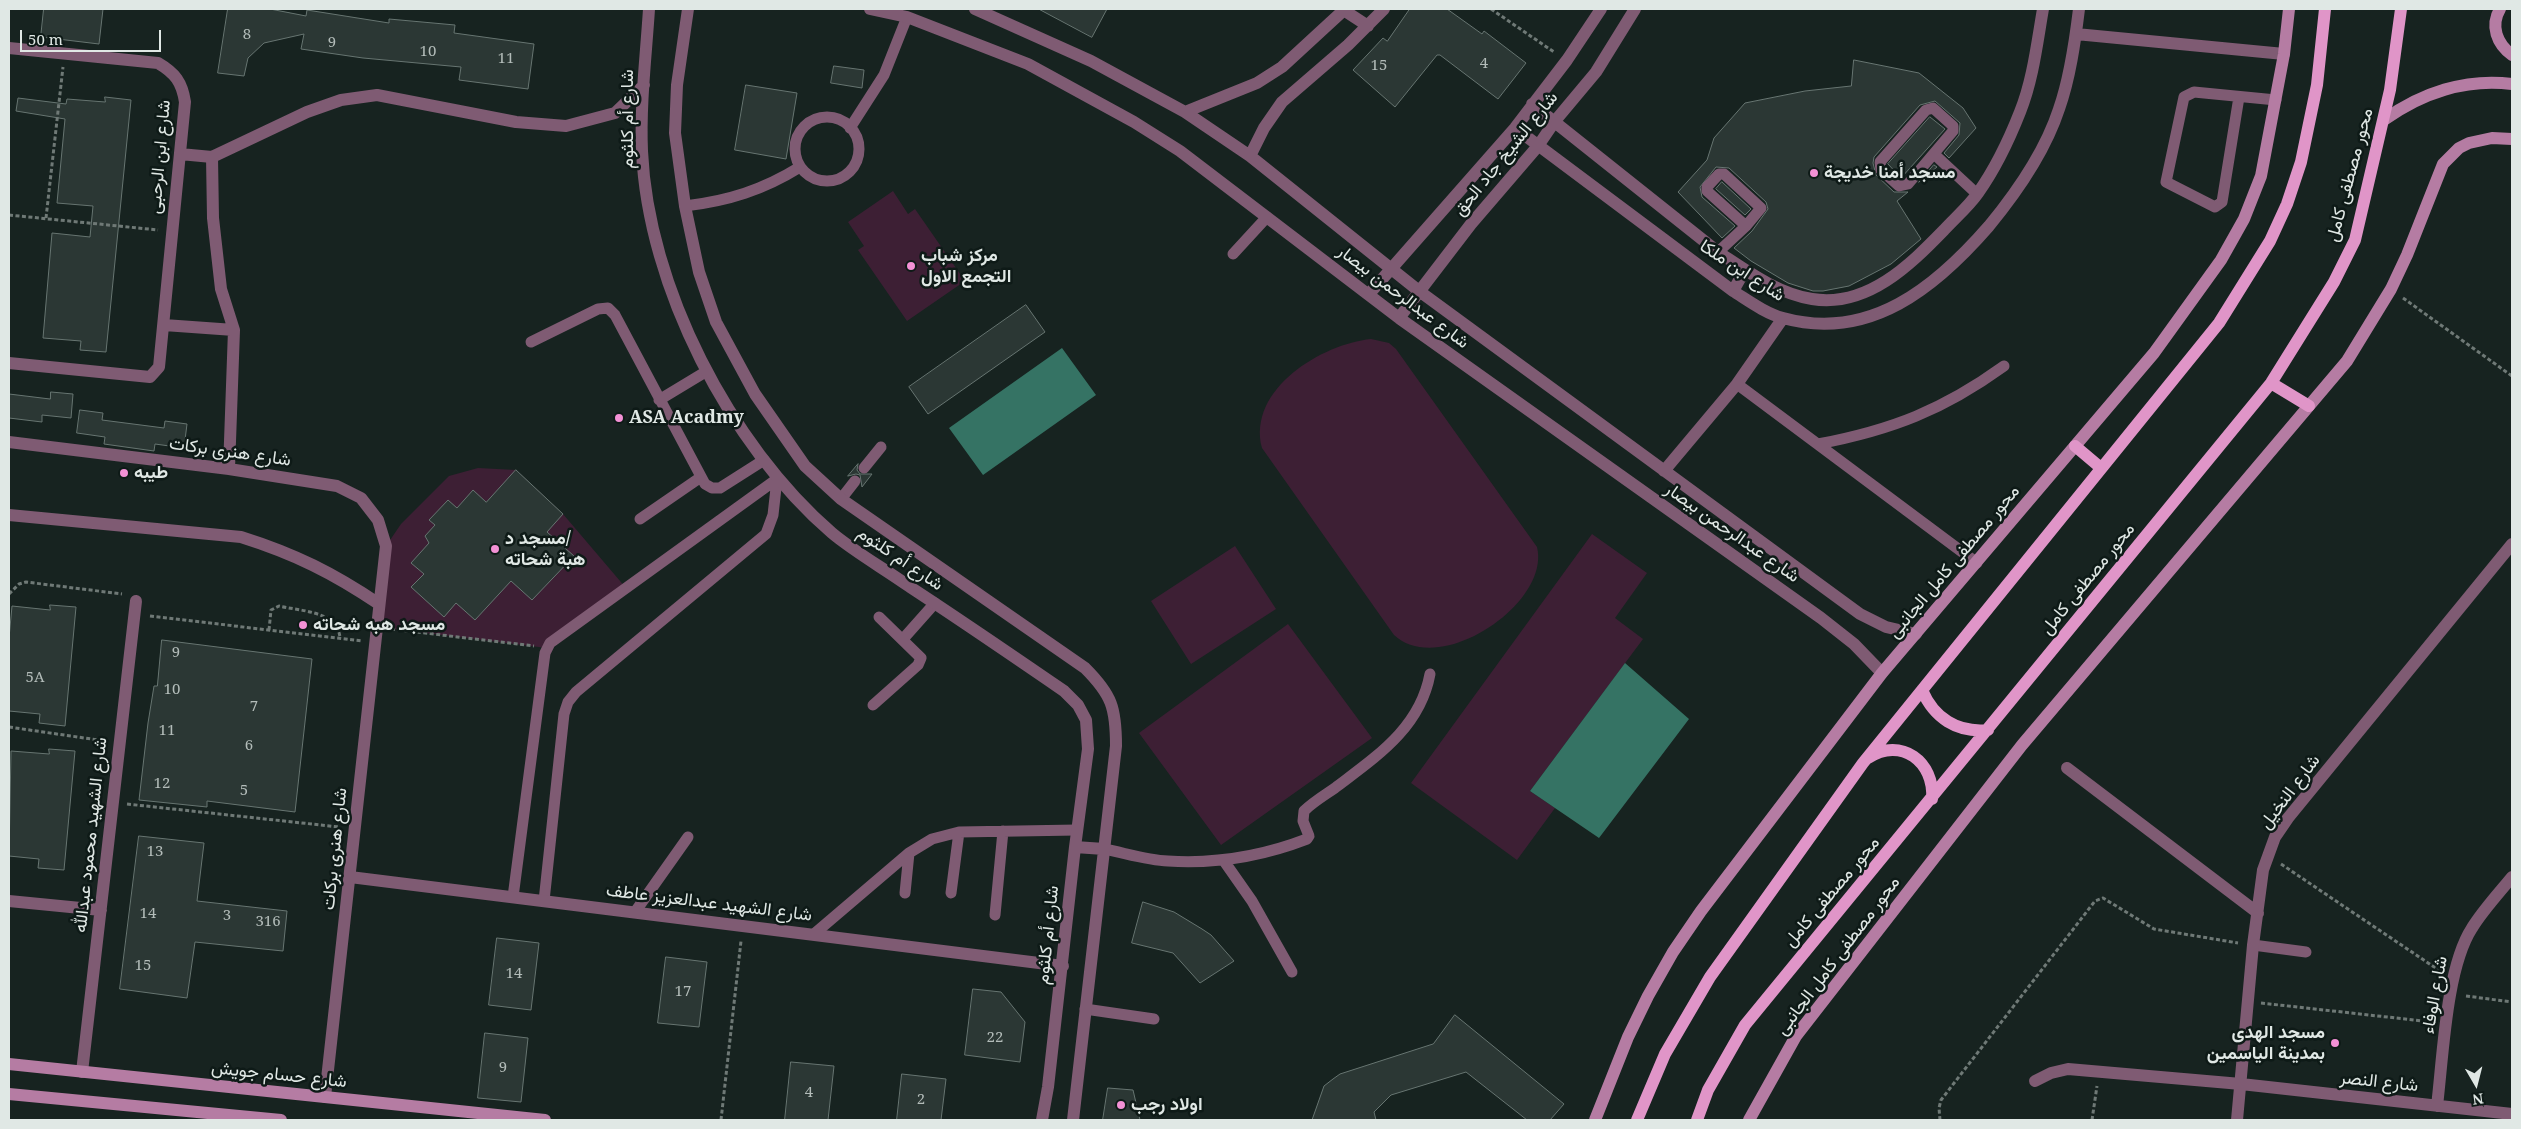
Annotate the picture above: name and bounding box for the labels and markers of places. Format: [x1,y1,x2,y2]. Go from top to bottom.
place label: مسجد أمنا خديجة [1824,162,1955,184]
marker: مسجد أمنا خديجة [1808,167,1820,179]
place label: مركز شباب التجمع الاول [921,245,1011,288]
marker: مركز شباب التجمع الاول [905,260,917,272]
place label: ASA Acadmy [629,407,744,429]
marker: ASA Acadmy [613,412,625,424]
place label: طيبه [134,462,168,484]
marker: طيبه [118,467,130,479]
place label: مسجد د/ هبة شحاته [505,528,585,570]
marker: مسجد د/ هبة شحاته [489,543,501,555]
place label: مسجد هبه شحاته [313,614,445,636]
marker: مسجد هبه شحاته [297,619,309,631]
place label: مسجد الهدى بمدينة الياسمين [2207,1022,2325,1064]
marker: مسجد الهدى بمدينة الياسمين [2329,1037,2341,1049]
place label: اولاد رجب [1131,1094,1203,1116]
marker: اولاد رجب [1115,1099,1127,1111]

